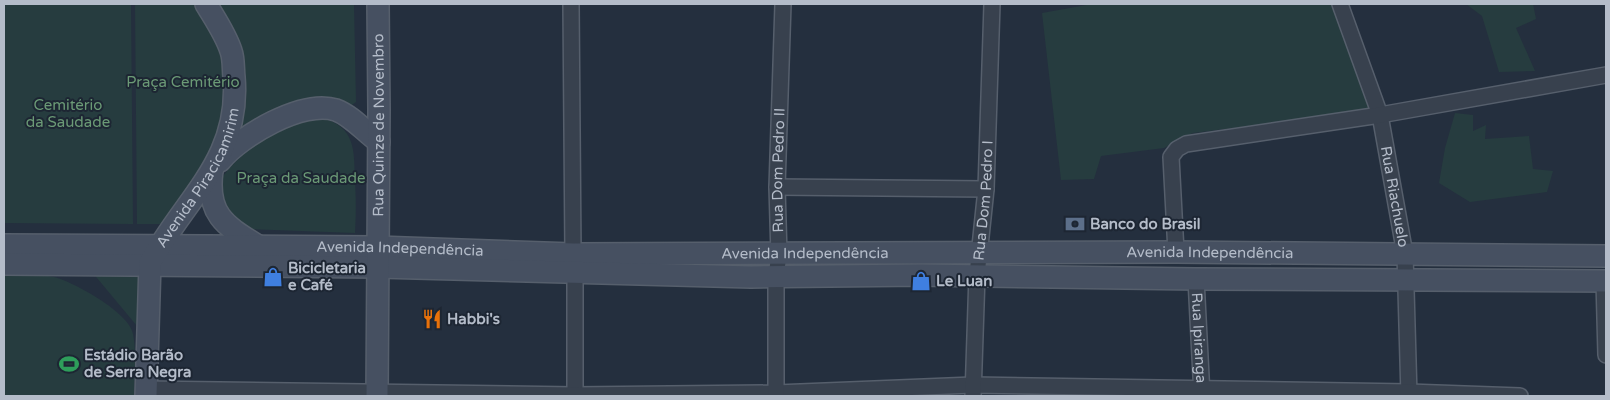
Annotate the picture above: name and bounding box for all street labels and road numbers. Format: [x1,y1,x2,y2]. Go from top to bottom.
street label: Rua Quinze de Novembro [369,33,388,217]
street label: Avenida Piracicamirim [152,106,243,251]
street label: Rua Dom Pedro II [768,108,789,233]
street label: Rua Dom Pedro I [970,140,997,261]
street label: Rua Riachuelo [1377,145,1413,249]
street label: Avenida Independência [316,238,484,260]
street label: Avenida Independência [1126,243,1294,262]
street label: Avenida Independência [721,244,889,263]
street label: Rua Ipiranga [1188,292,1210,384]

